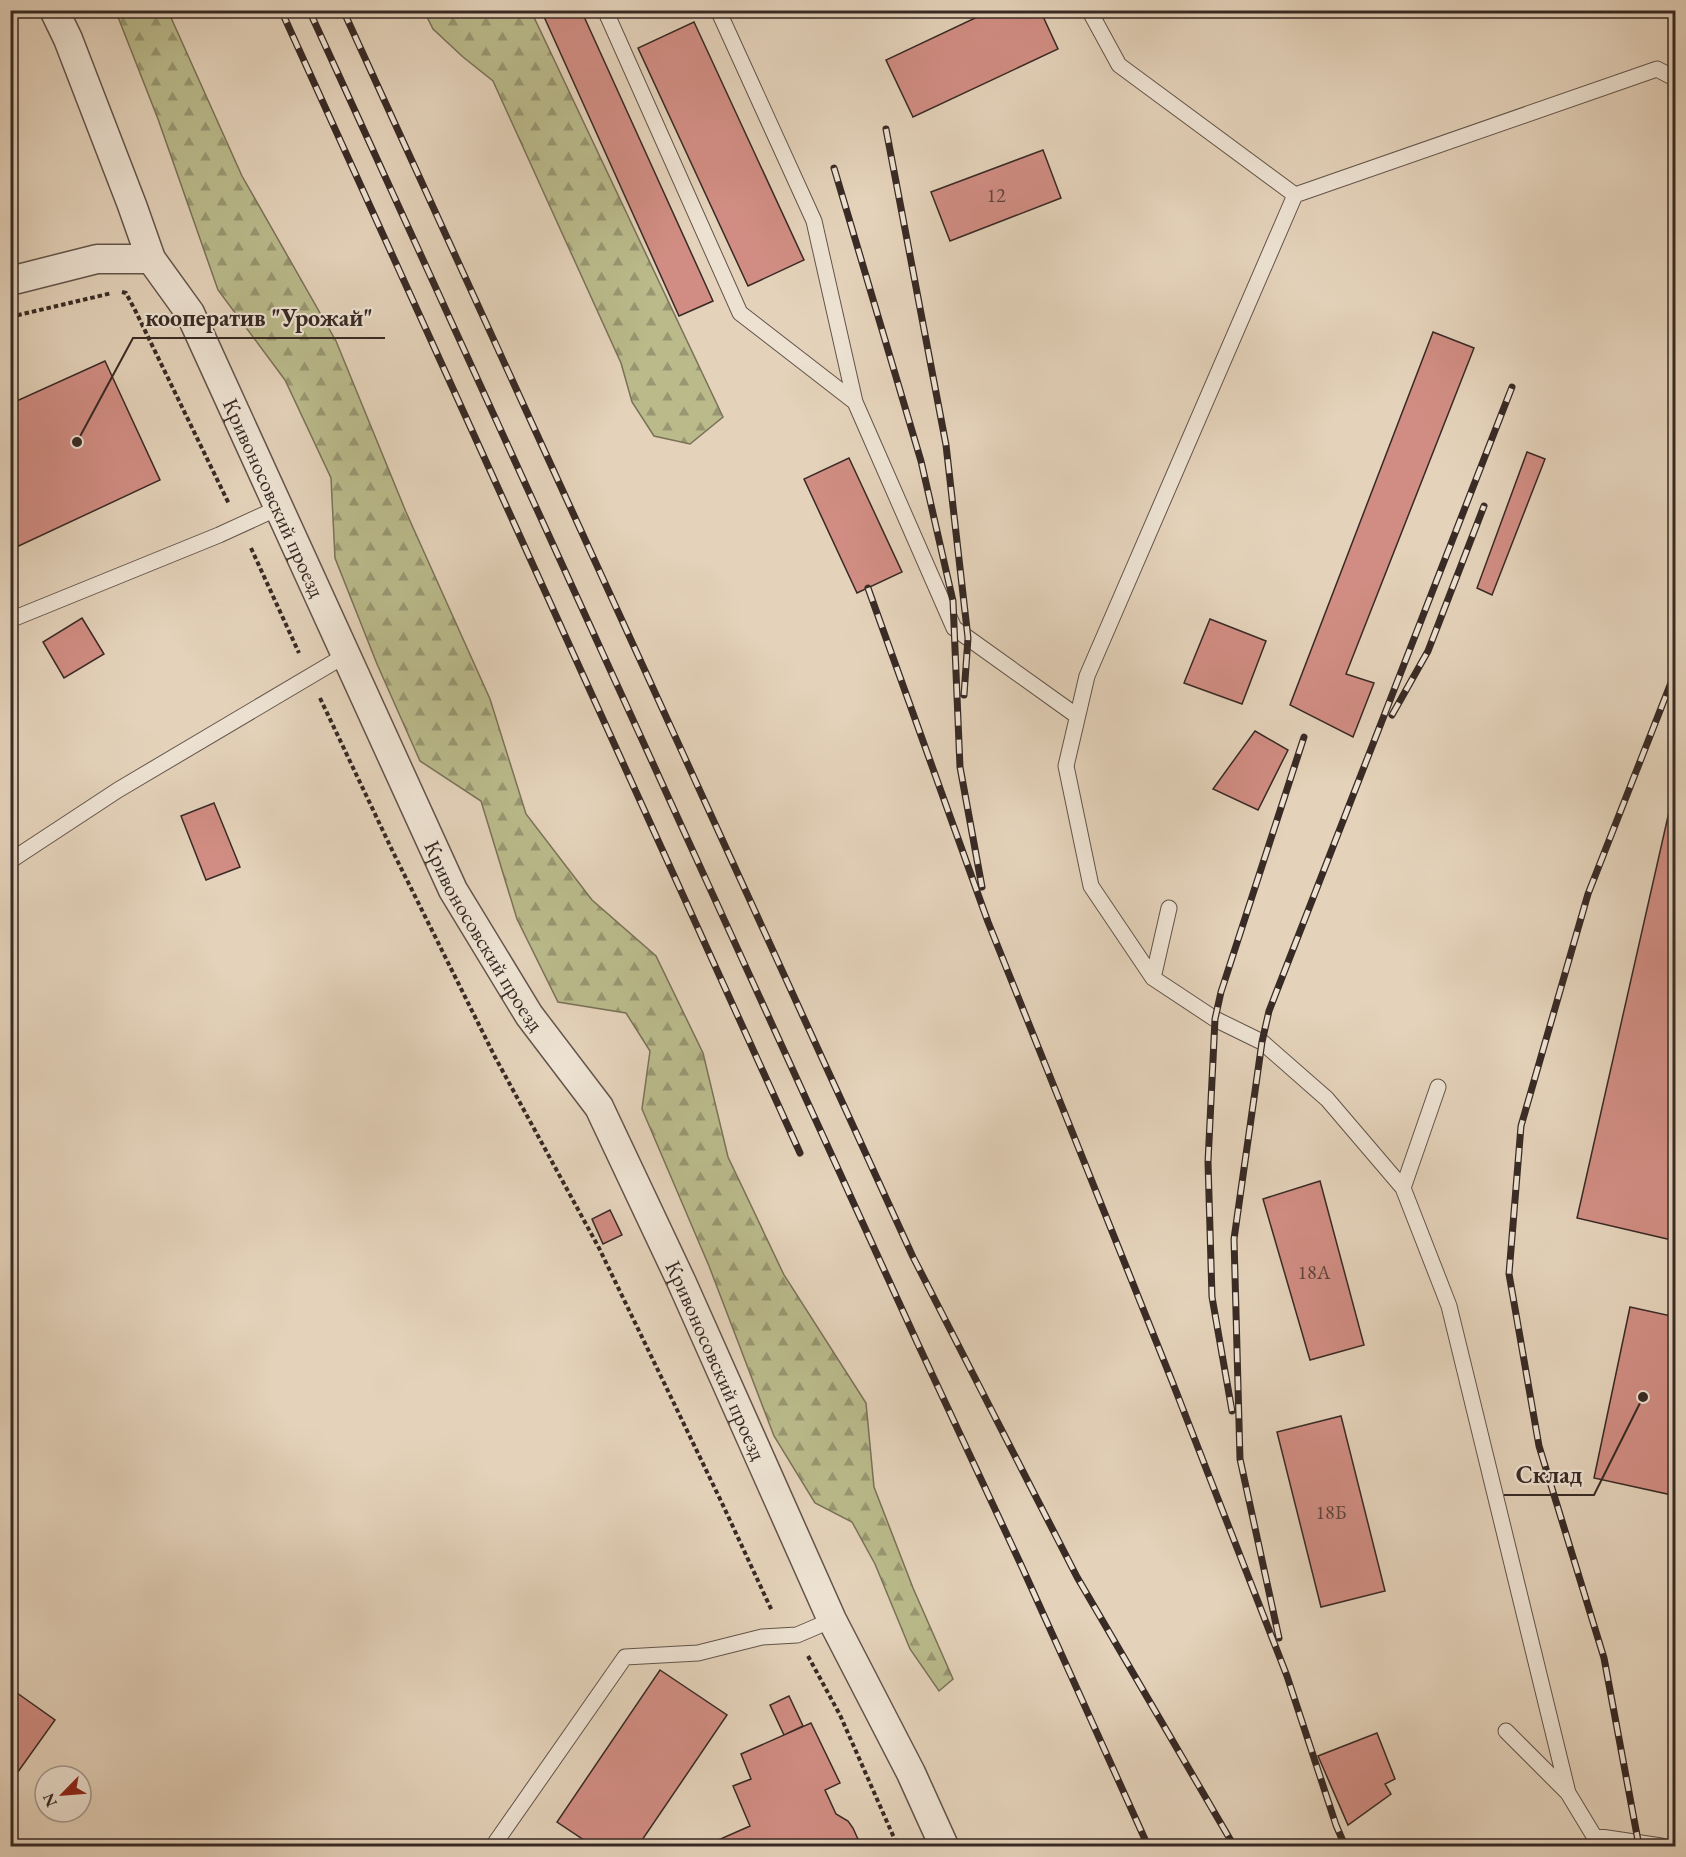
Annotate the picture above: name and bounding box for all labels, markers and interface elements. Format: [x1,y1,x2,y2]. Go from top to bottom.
house number: 12 [986,182,1006,208]
callout: кооператив "Урожай" [133,296,385,338]
text: кооператив "Урожай" [145,302,373,333]
street label: Кривоносовский проезд [216,394,332,602]
street label: Кривоносовский проезд [417,836,550,1037]
street label: Кривоносовский проезд [658,1256,773,1465]
house number: 18А [1297,1259,1331,1285]
callout: Склад [1504,1453,1594,1495]
text: Склад [1516,1459,1583,1490]
house number: 18Б [1316,1499,1347,1525]
north arrow [33,1764,93,1824]
text: N [38,1790,62,1810]

